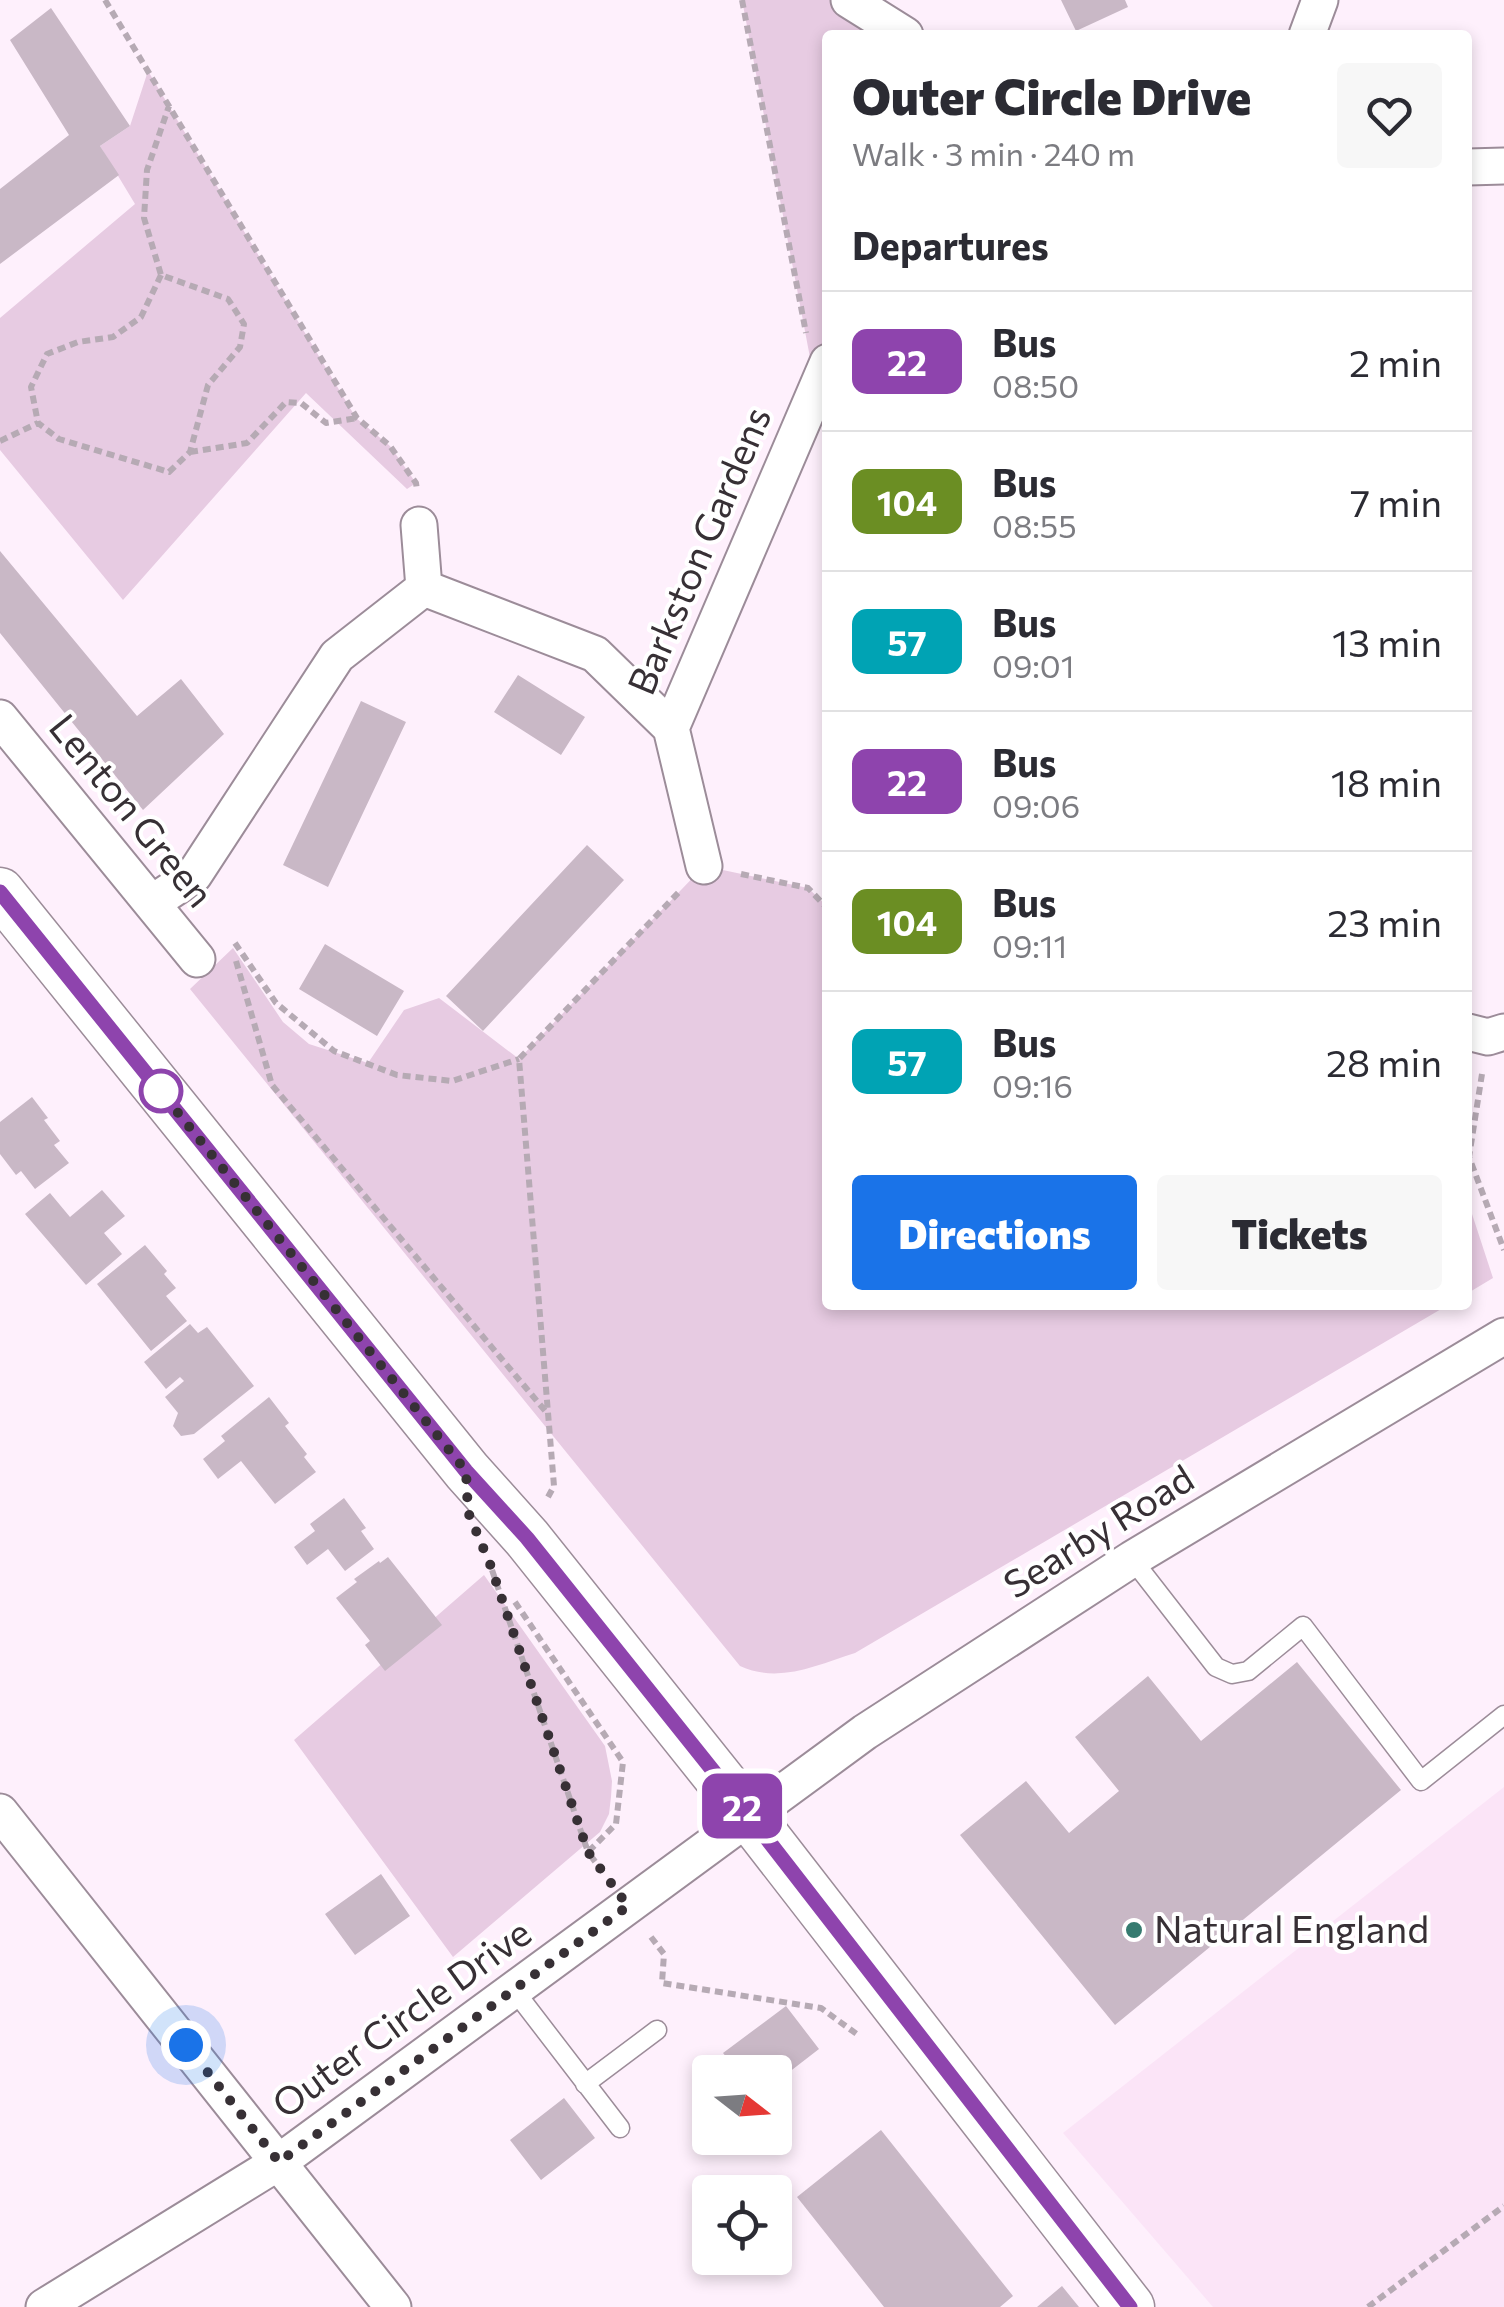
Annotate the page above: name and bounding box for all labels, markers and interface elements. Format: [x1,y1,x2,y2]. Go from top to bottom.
button: heart [1337,63,1442,168]
text: Outer Circle Drive [852,66,1251,125]
text: Walk · 3 min · 240 m [852,133,1135,173]
text: Departures [852,221,1049,268]
text: Bus [992,318,1057,365]
text: 2 min [1349,338,1442,385]
text: 22 [887,340,927,383]
text: 08:50 [992,365,1079,405]
street label: Barkston Gardens [616,399,779,701]
text: Bus [992,458,1057,505]
text: 7 min [1350,478,1442,525]
text: 104 [877,480,937,523]
text: 08:55 [992,505,1077,545]
text: Bus [992,598,1057,645]
text: 13 min [1332,618,1442,665]
text: 57 [887,620,927,663]
text: 09:01 [992,645,1074,685]
street label: Lenton Green [41,703,225,915]
text: Bus [992,738,1057,785]
text: 18 min [1331,758,1442,805]
text: 22 [887,760,927,803]
text: 09:06 [992,785,1080,825]
text: Bus [992,878,1057,925]
text: 23 min [1327,898,1442,945]
text: 104 [877,900,937,943]
text: 09:11 [992,925,1067,965]
text: Bus [992,1018,1057,1065]
text: 28 min [1326,1038,1442,1085]
text: 57 [887,1040,927,1083]
text: 09:16 [992,1065,1073,1105]
unlabelled marker [140,1070,182,1112]
button: Directions [852,1175,1137,1290]
button: Tickets [1157,1175,1442,1290]
street label: Searby Road [994,1453,1201,1607]
line badge: 22 [697,1774,787,1838]
text: 22 [722,1785,762,1828]
place label: Natural England [1154,1904,1429,1951]
street label: Outer Circle Drive [262,1907,539,2126]
marker: Natural England [1123,1919,1145,1941]
your location [161,2020,211,2070]
north arrow [692,2055,792,2155]
map controls [692,2055,792,2275]
button: locate [692,2175,792,2275]

